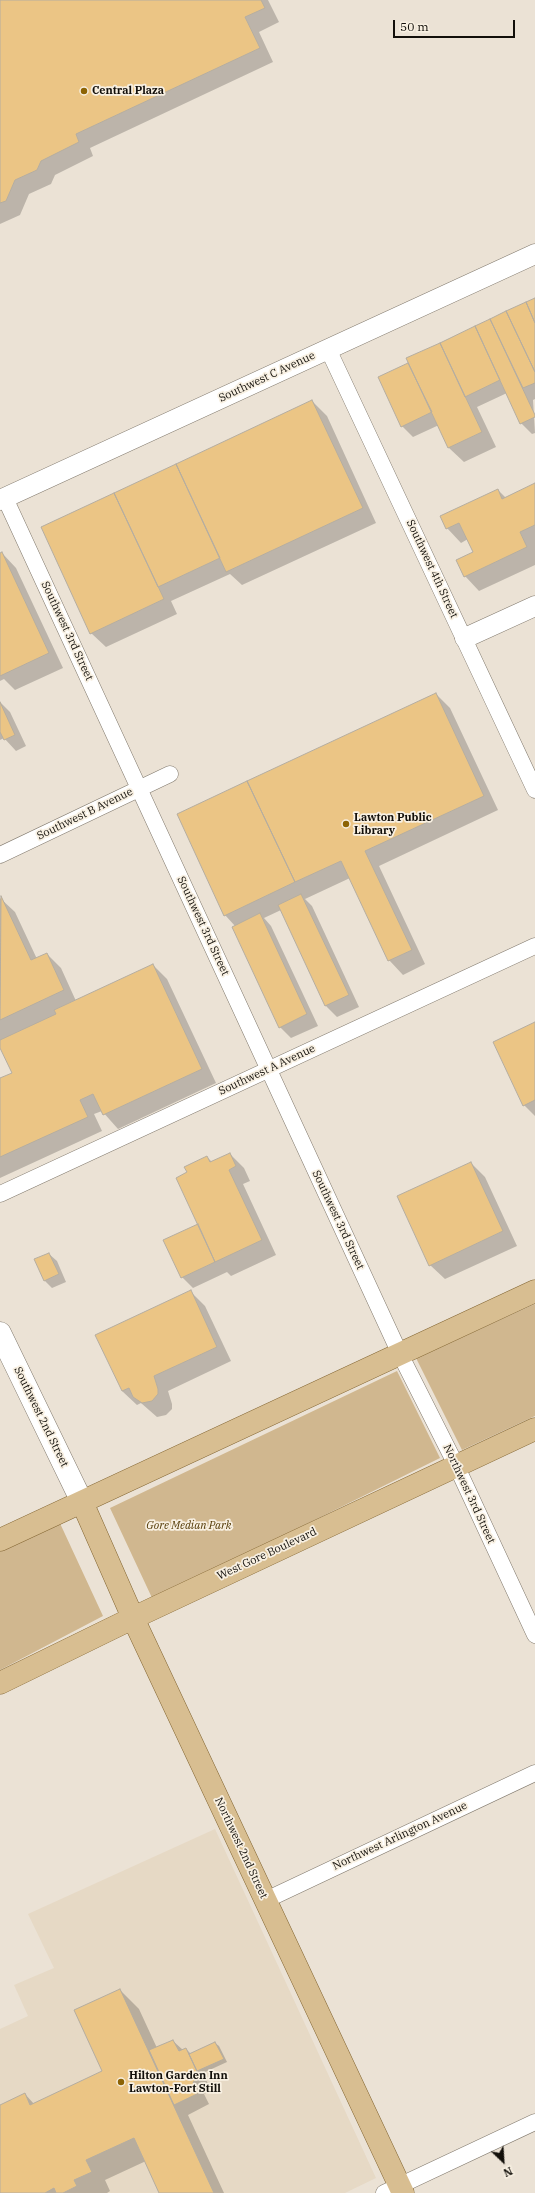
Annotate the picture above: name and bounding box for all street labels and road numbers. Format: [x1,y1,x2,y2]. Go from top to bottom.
street label: Southwest C Avenue [217,349,317,405]
street label: Southwest 4th Street [403,518,461,620]
street label: Southwest 3rd Street [38,579,96,683]
street label: Southwest B Avenue [35,785,135,843]
street label: Southwest 3rd Street [174,874,232,978]
street label: Southwest A Avenue [217,1042,317,1098]
street label: Southwest 3rd Street [309,1168,367,1272]
street label: Southwest 2nd Street [11,1365,71,1469]
street label: Northwest 3rd Street [440,1442,498,1546]
street label: West Gore Boulevard [215,1525,319,1583]
street label: Northwest 2nd Street [212,1795,270,1901]
street label: Northwest Arlington Avenue [331,1799,469,1873]

